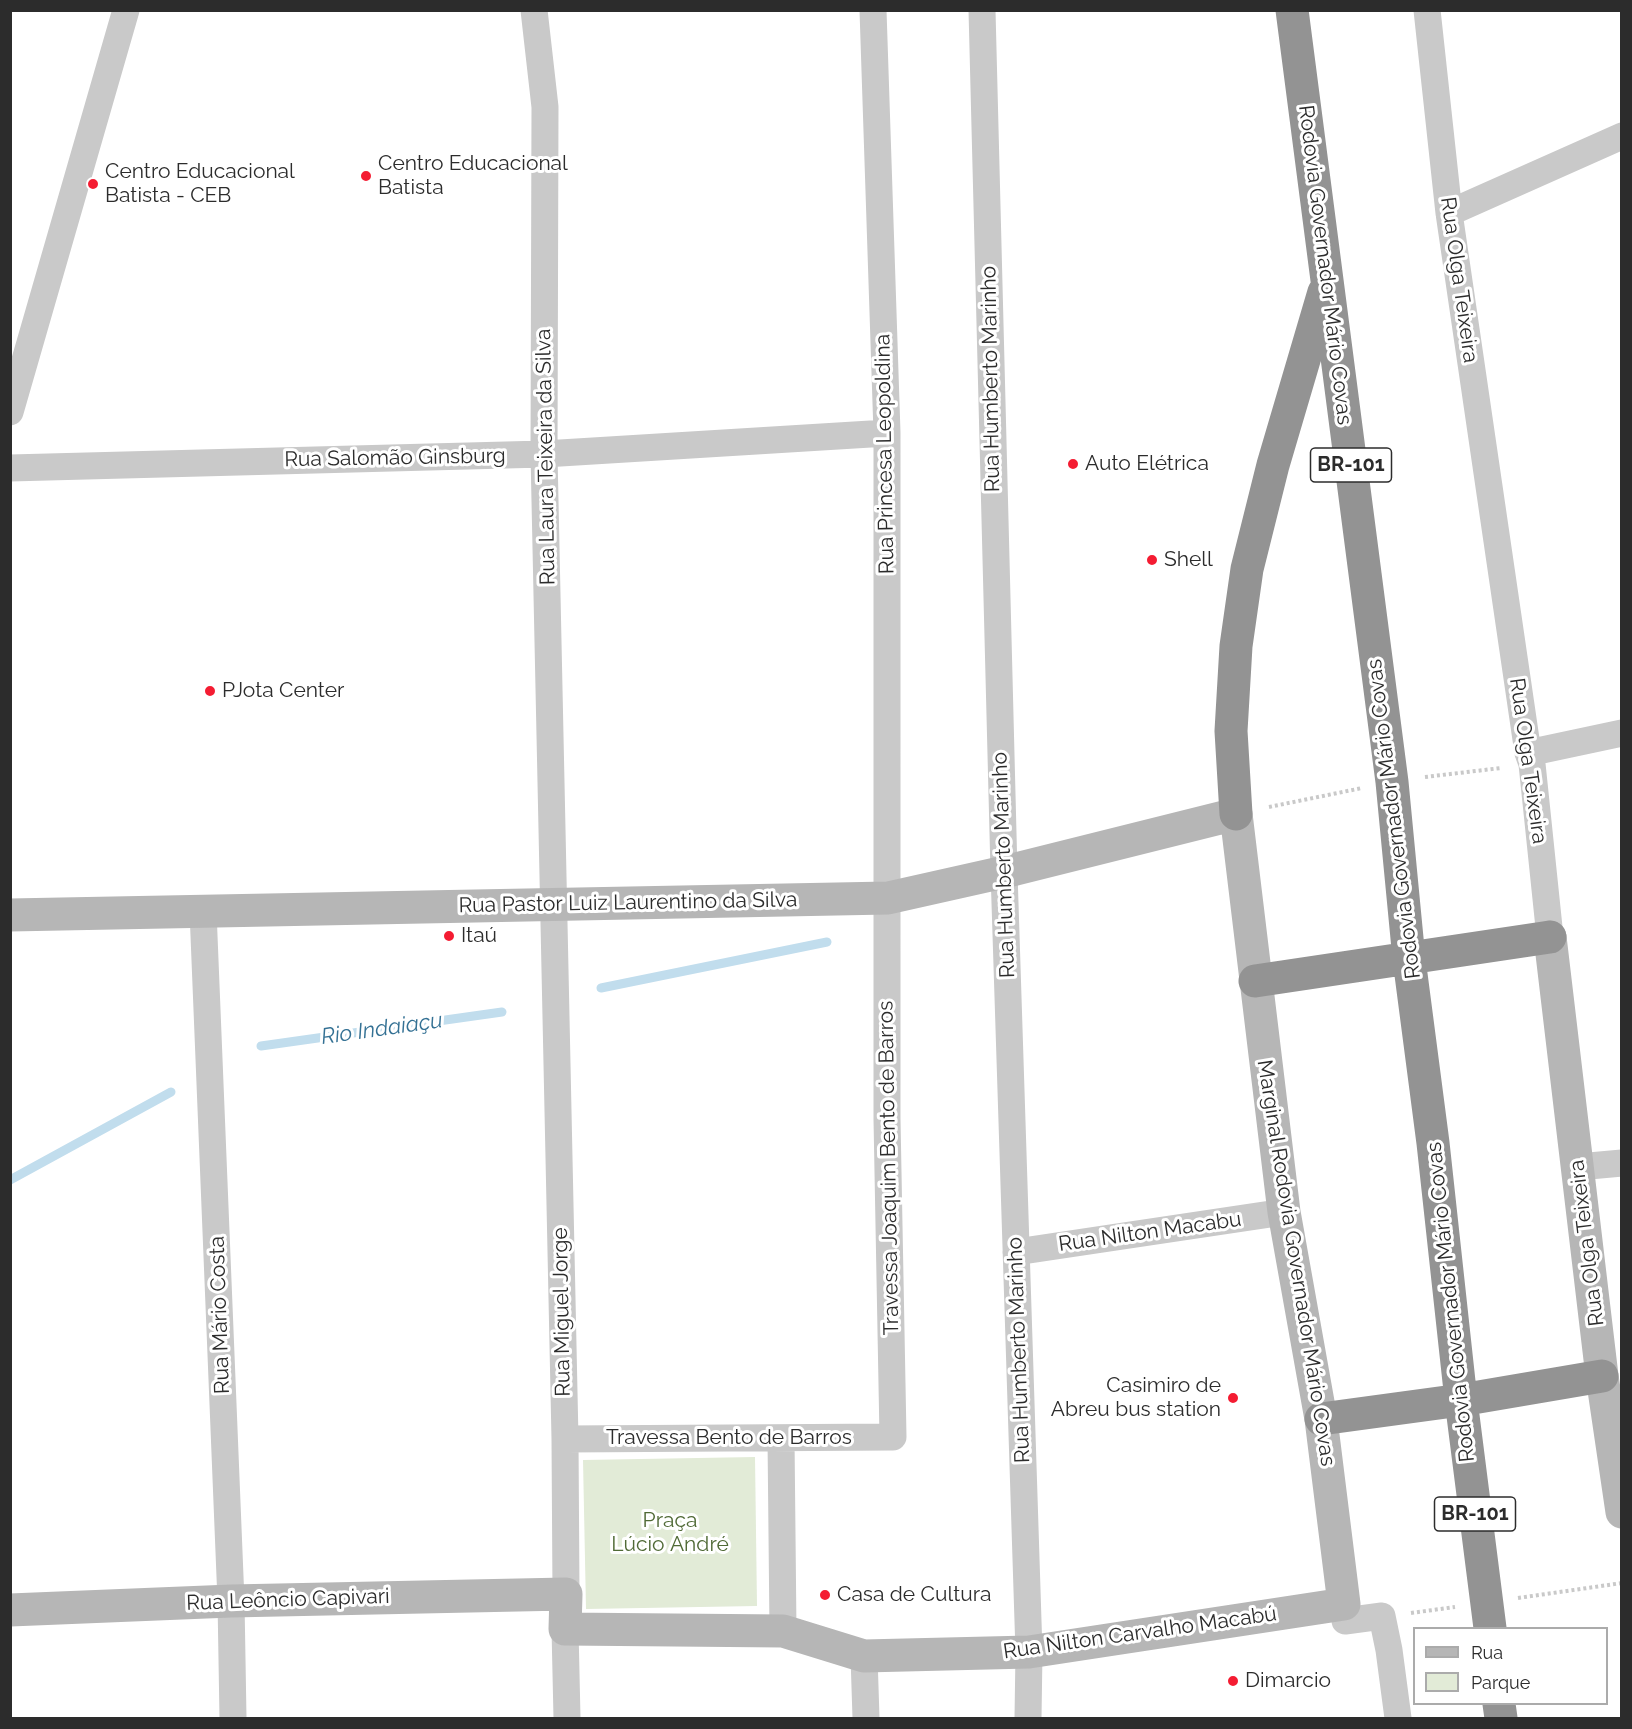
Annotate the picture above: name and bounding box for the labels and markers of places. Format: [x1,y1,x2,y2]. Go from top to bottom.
place label: Centro Educacional Batista [378,151,568,201]
place label: Centro Educacional Batista - CEB [105,159,295,209]
marker: Centro Educacional Batista [359,169,373,183]
marker: Centro Educacional Batista - CEB [86,177,100,191]
place label: Auto Elétrica [1085,451,1209,477]
marker: Auto Elétrica [1066,457,1080,471]
place label: Shell [1164,547,1213,573]
marker: Shell [1145,553,1159,567]
place label: PJota Center [222,678,344,704]
marker: PJota Center [203,684,217,698]
place label: Itaú [461,923,497,949]
marker: Itaú [442,929,456,943]
place label: Casimiro de Abreu bus station [1051,1373,1221,1423]
marker: Casimiro de Abreu bus station [1226,1391,1240,1405]
place label: Casa de Cultura [837,1582,991,1608]
marker: Casa de Cultura [818,1588,832,1602]
place label: Dimarcio [1245,1668,1331,1694]
marker: Dimarcio [1226,1674,1240,1688]

